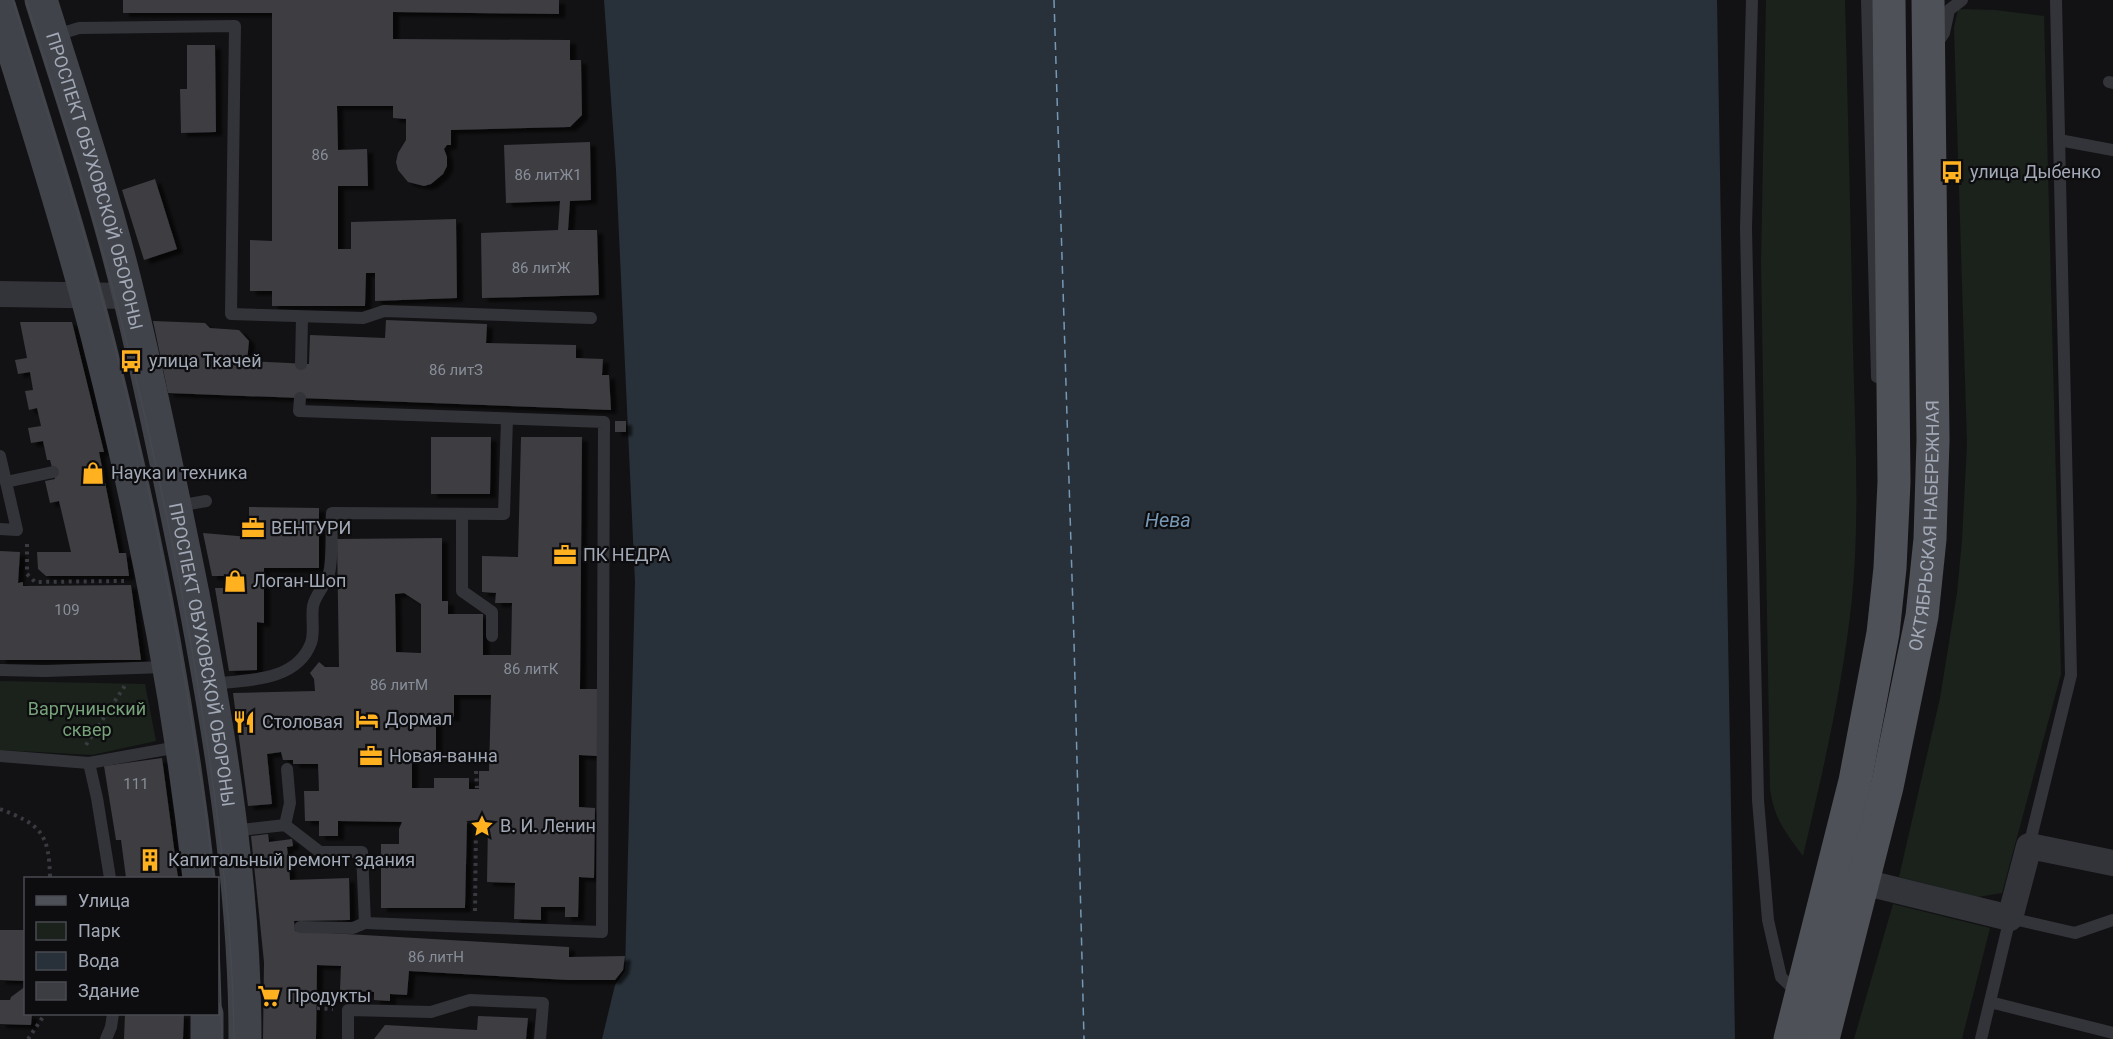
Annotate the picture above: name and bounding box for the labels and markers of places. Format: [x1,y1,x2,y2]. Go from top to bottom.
bus stop icon: улица Дыбенко [1939,159,1965,185]
place label: улица Дыбенко [1970,161,2101,182]
bus stop icon: улица Ткачей [118,348,144,374]
place label: улица Ткачей [149,350,262,371]
shop icon: Наука и техника [80,460,106,486]
place label: Наука и техника [111,462,248,483]
office icon: ВЕНТУРИ [240,515,266,541]
place label: ВЕНТУРИ [271,517,351,538]
office icon: ПК НЕДРА [552,542,578,568]
place label: ПК НЕДРА [583,544,671,565]
shop icon: Логан-Шоп [222,568,248,594]
place label: Логан-Шоп [253,570,346,591]
hotel icon: Дормал [354,706,380,732]
place label: Дормал [385,708,452,729]
restaurant icon: Столовая [231,709,257,735]
place label: Столовая [262,711,343,732]
office icon: Новая-ванна [358,743,384,769]
place label: Новая-ванна [389,745,498,766]
place icon: В. И. Ленин [469,813,495,839]
place label: В. И. Ленин [500,815,596,836]
building icon: Капитальный ремонт здания [137,847,163,873]
place label: Капитальный ремонт здания [168,849,415,870]
supermarket icon: Продукты [256,983,282,1009]
place label: Продукты [287,985,371,1006]

